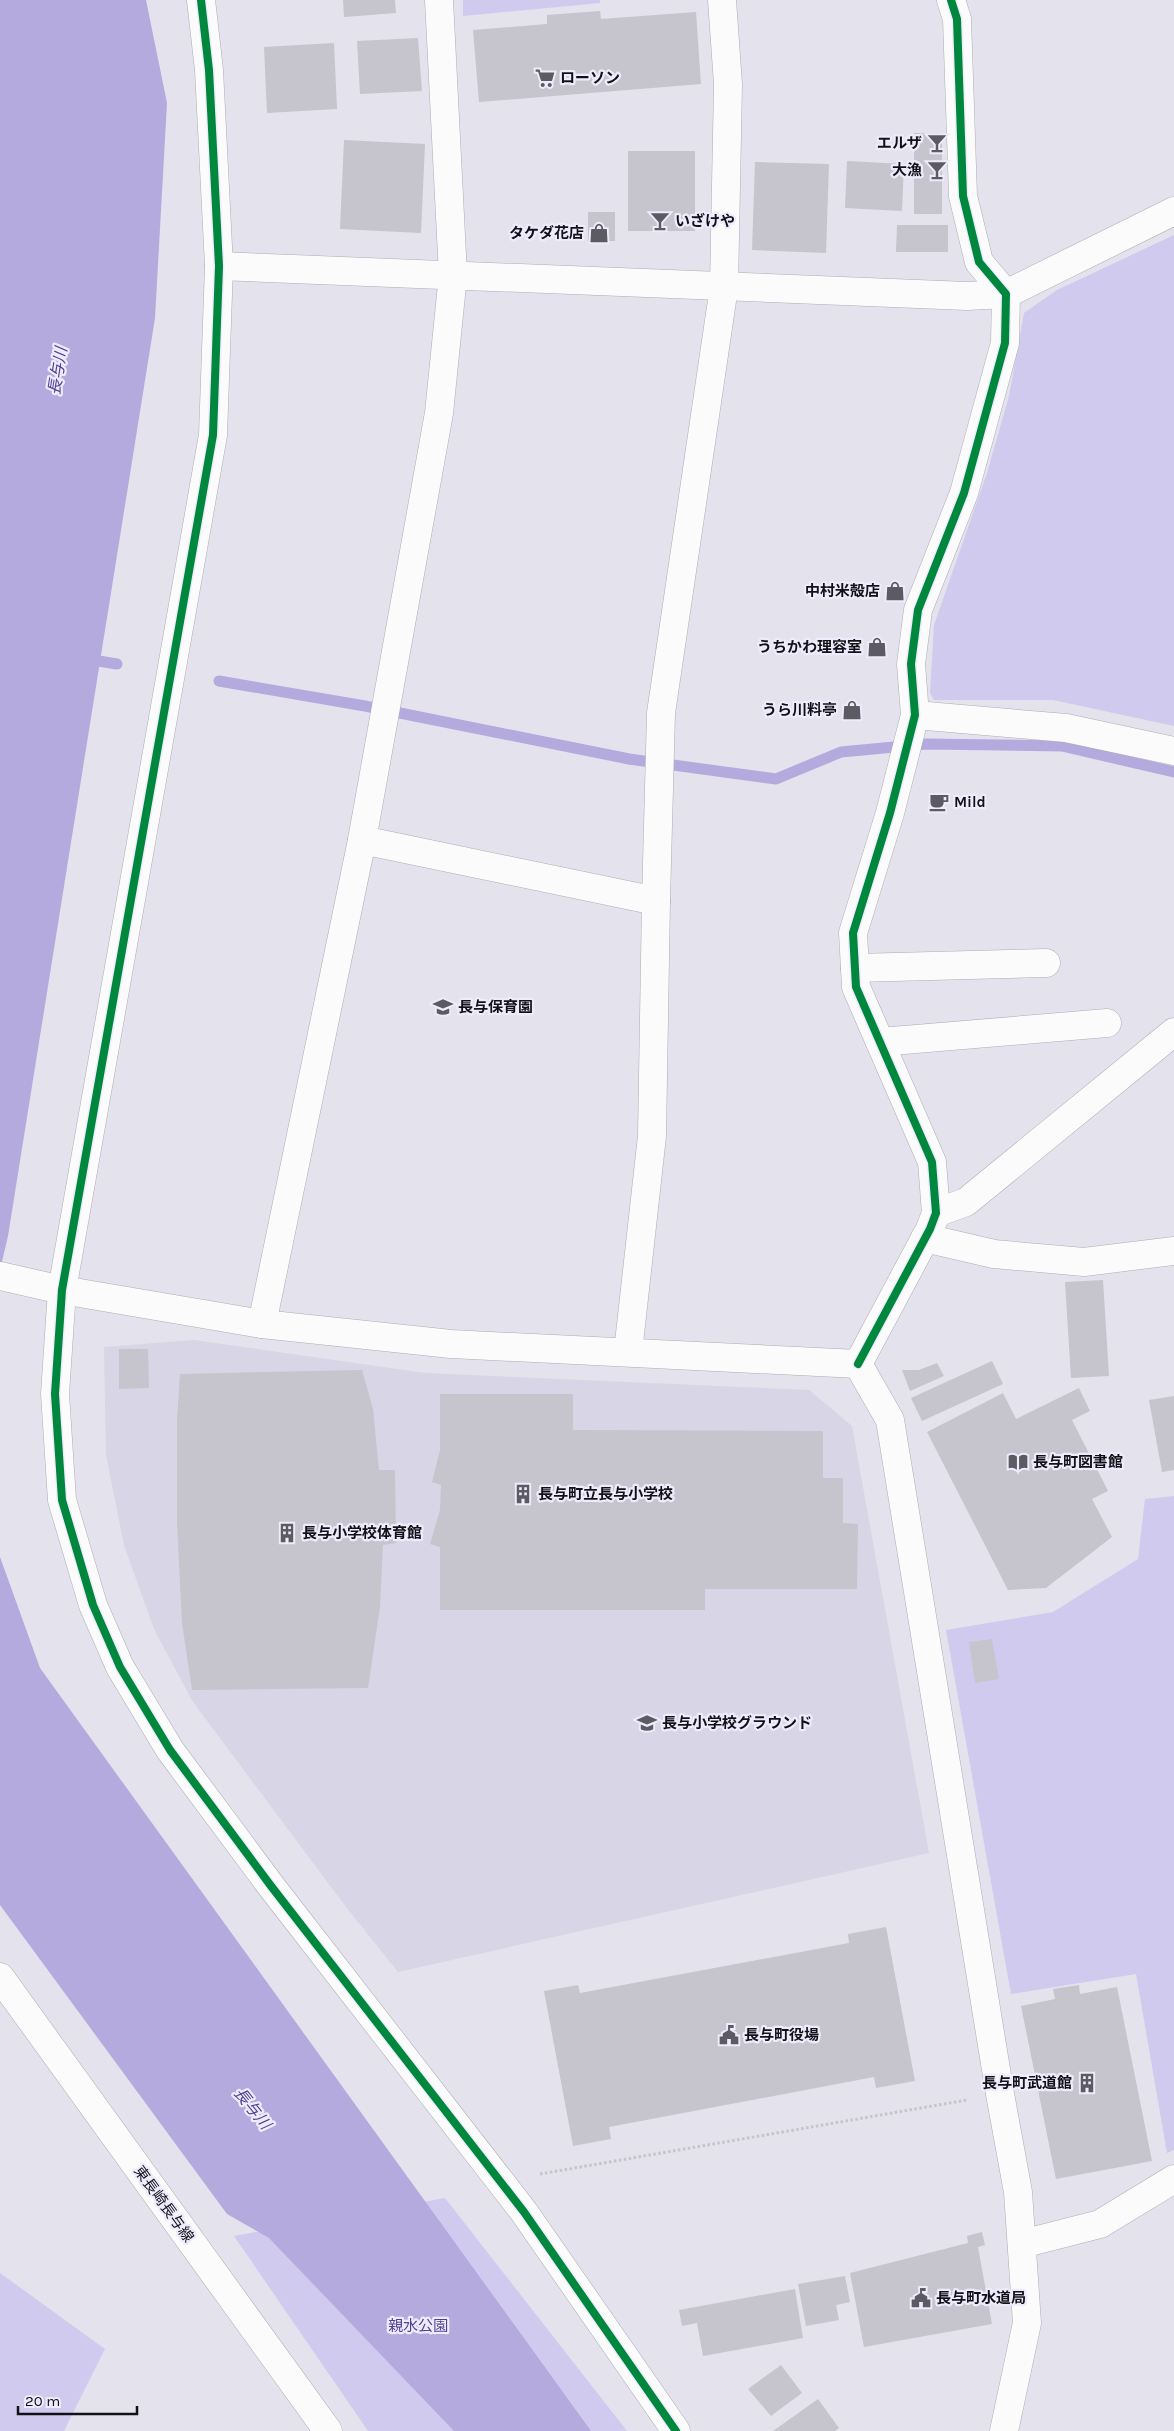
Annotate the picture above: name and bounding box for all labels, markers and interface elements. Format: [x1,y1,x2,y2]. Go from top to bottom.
supermarket icon: ローソン [534,67,556,89]
place label: ローソン [560,69,620,87]
bar icon: エルザ [926,132,948,154]
place label: エルザ [877,134,922,152]
bar icon: 大漁 [926,159,948,181]
place label: 大漁 [892,161,922,179]
bar icon: いざけや [649,210,671,232]
place label: いざけや [675,212,735,230]
shop icon: タケダ花店 [588,222,610,244]
place label: タケダ花店 [509,224,584,242]
water label: 長与川 [44,344,71,396]
shop icon: 中村米殻店 [884,580,906,602]
place label: 中村米殻店 [805,582,880,600]
shop icon: うちかわ理容室 [866,636,888,658]
place label: うちかわ理容室 [757,638,862,656]
shop icon: うら川料亭 [841,699,863,721]
place label: うら川料亭 [762,701,837,719]
cafe icon: Mild [928,791,950,813]
place label: Mild [954,793,986,811]
school or university icon: 長与保育園 [432,996,454,1018]
place label: 長与保育園 [458,998,533,1016]
library icon: 長与町図書館 [1007,1451,1029,1473]
place label: 長与町図書館 [1033,1453,1123,1471]
building icon: 長与町立長与小学校 [512,1483,534,1505]
place label: 長与町立長与小学校 [538,1485,673,1503]
building icon: 長与小学校体育館 [276,1522,298,1544]
place label: 長与小学校体育館 [302,1524,422,1542]
school or university icon: 長与小学校グラウンド [636,1712,658,1734]
place label: 長与小学校グラウンド [662,1714,812,1732]
public building icon: 長与町役場 [718,2024,740,2046]
place label: 長与町役場 [744,2026,819,2044]
building icon: 長与町武道館 [1076,2072,1098,2094]
place label: 長与町武道館 [982,2074,1072,2092]
water label: 長与川 [230,2084,276,2134]
street label: 東長崎長与線 [130,2162,198,2246]
public building icon: 長与町水道局 [910,2287,932,2309]
place label: 長与町水道局 [936,2289,1026,2307]
park label: 親水公園 [388,2317,448,2335]
scale bar [18,2384,136,2416]
text: 20 m [25,2392,60,2410]

